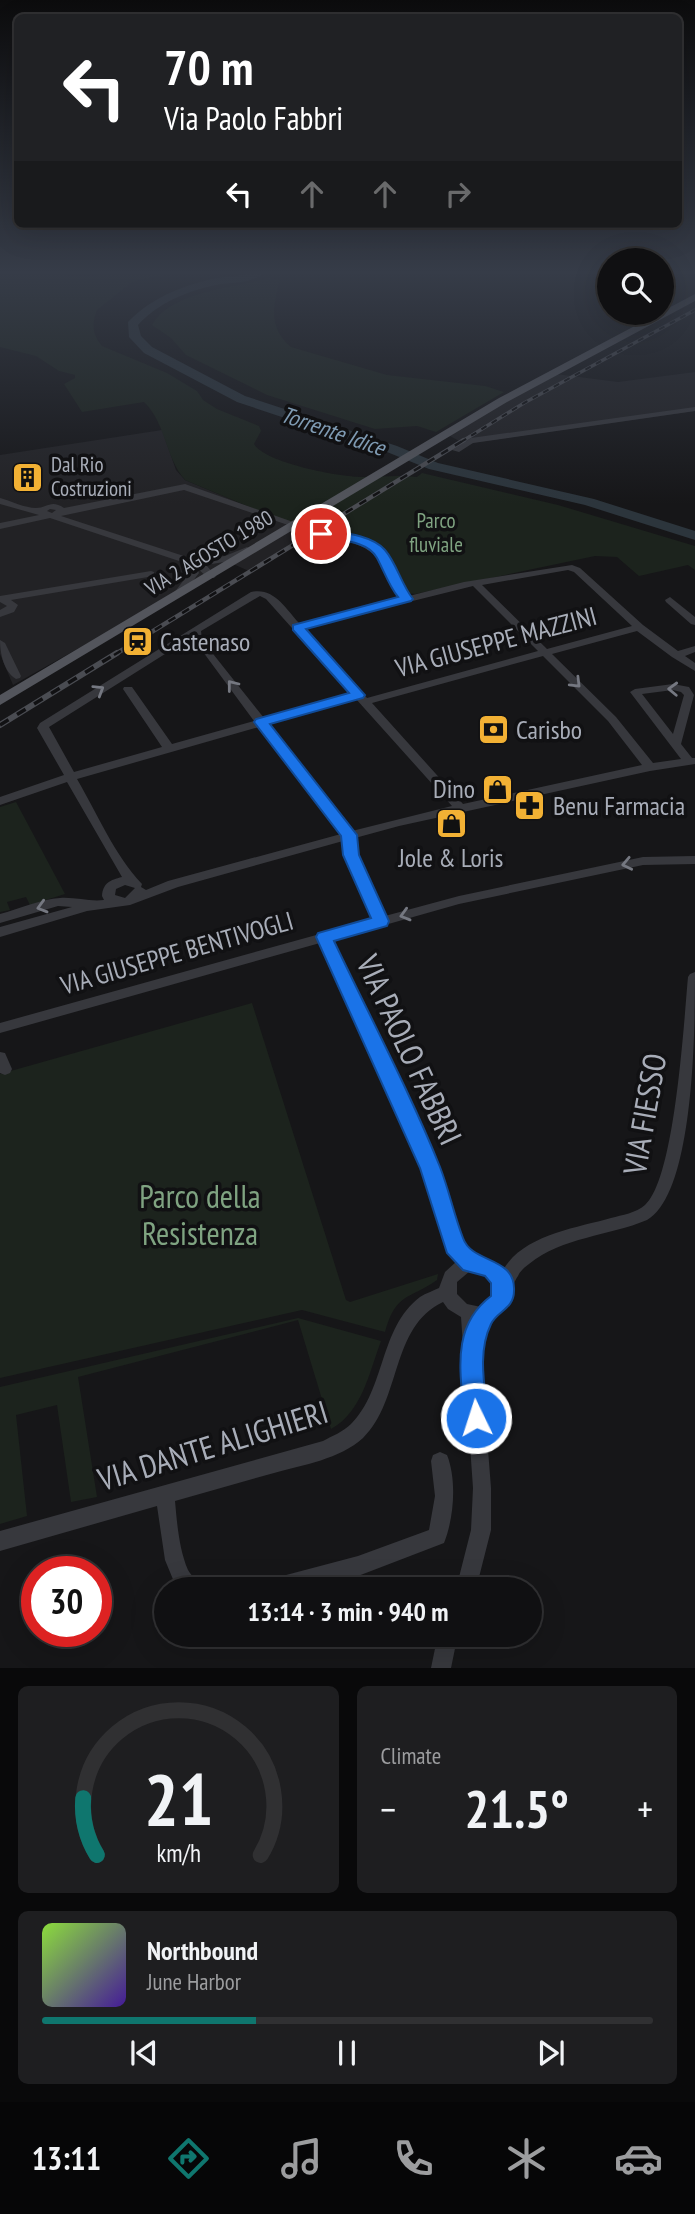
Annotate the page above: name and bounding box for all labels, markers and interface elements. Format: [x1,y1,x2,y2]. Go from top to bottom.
text: 70 m [164,35,253,99]
icon: left [49,42,140,133]
text: Via Paolo Fabbri [164,97,343,139]
icon: left [220,175,258,213]
icon: ahead [293,175,331,213]
icon: ahead [366,175,404,213]
icon: right [439,175,477,213]
map controls [597,248,674,325]
button: search [597,248,674,325]
water label: Torrente Idice [277,399,390,462]
place label: Dal Rio Costruzioni [51,451,132,502]
building icon: Dal Rio Costruzioni [11,460,45,494]
street label: VIA 2 AGOSTO 1980 [139,504,278,602]
pin [291,504,351,564]
park label: Parco fluviale [409,507,463,558]
icon: arrive [302,515,340,553]
street label: VIA GIUSEPPE MAZZINI [391,599,600,684]
station icon: Castenaso [120,625,154,659]
place label: Castenaso [160,625,250,658]
one-way arrow [568,674,581,687]
one-way arrow [227,680,240,692]
one-way arrow [667,682,678,697]
one-way arrow [91,686,104,699]
bank icon: Carisbo [476,713,510,747]
place label: Carisbo [516,713,582,746]
place label: Dino [433,772,475,805]
shop icon: Dino [481,772,515,806]
pharmacy icon: Benu Farmacia [513,789,547,823]
place label: Benu Farmacia [553,789,685,822]
shop icon: Jole & Loris [434,806,468,840]
place label: Jole & Loris [398,841,503,874]
one-way arrow [621,856,633,871]
one-way arrow [37,898,49,913]
street label: VIA GIUSEPPE BENTIVOGLI [56,904,297,1002]
one-way arrow [400,906,412,921]
street label: VIA PAOLO FABBRI [347,947,472,1151]
street label: VIA FIESSO [613,1050,675,1179]
park label: Parco della Resistenza [139,1175,261,1254]
position arrow [439,1381,513,1455]
street label: VIA DANTE ALIGHIERI [92,1390,333,1500]
speed limit sign: 30 [21,1556,112,1647]
text: 13:14 · 3 min · 940 m [248,1595,448,1628]
text: Climate [381,1741,441,1770]
text: 21 [143,1752,213,1846]
text: 21.5° [464,1775,569,1842]
text: − [381,1784,396,1833]
text: + [637,1784,653,1833]
text: km/h [156,1837,200,1869]
text: Northbound [147,1934,258,1967]
text: June Harbor [147,1967,241,1996]
icon: previous [125,2034,163,2072]
icon: pause [328,2034,366,2072]
icon: next [532,2034,570,2072]
icon: directions [164,2134,213,2183]
icon: music [277,2134,326,2183]
icon: phone [389,2134,438,2183]
icon: climate [502,2134,551,2183]
icon: car [614,2134,663,2183]
text: 13:11 [32,2137,101,2179]

